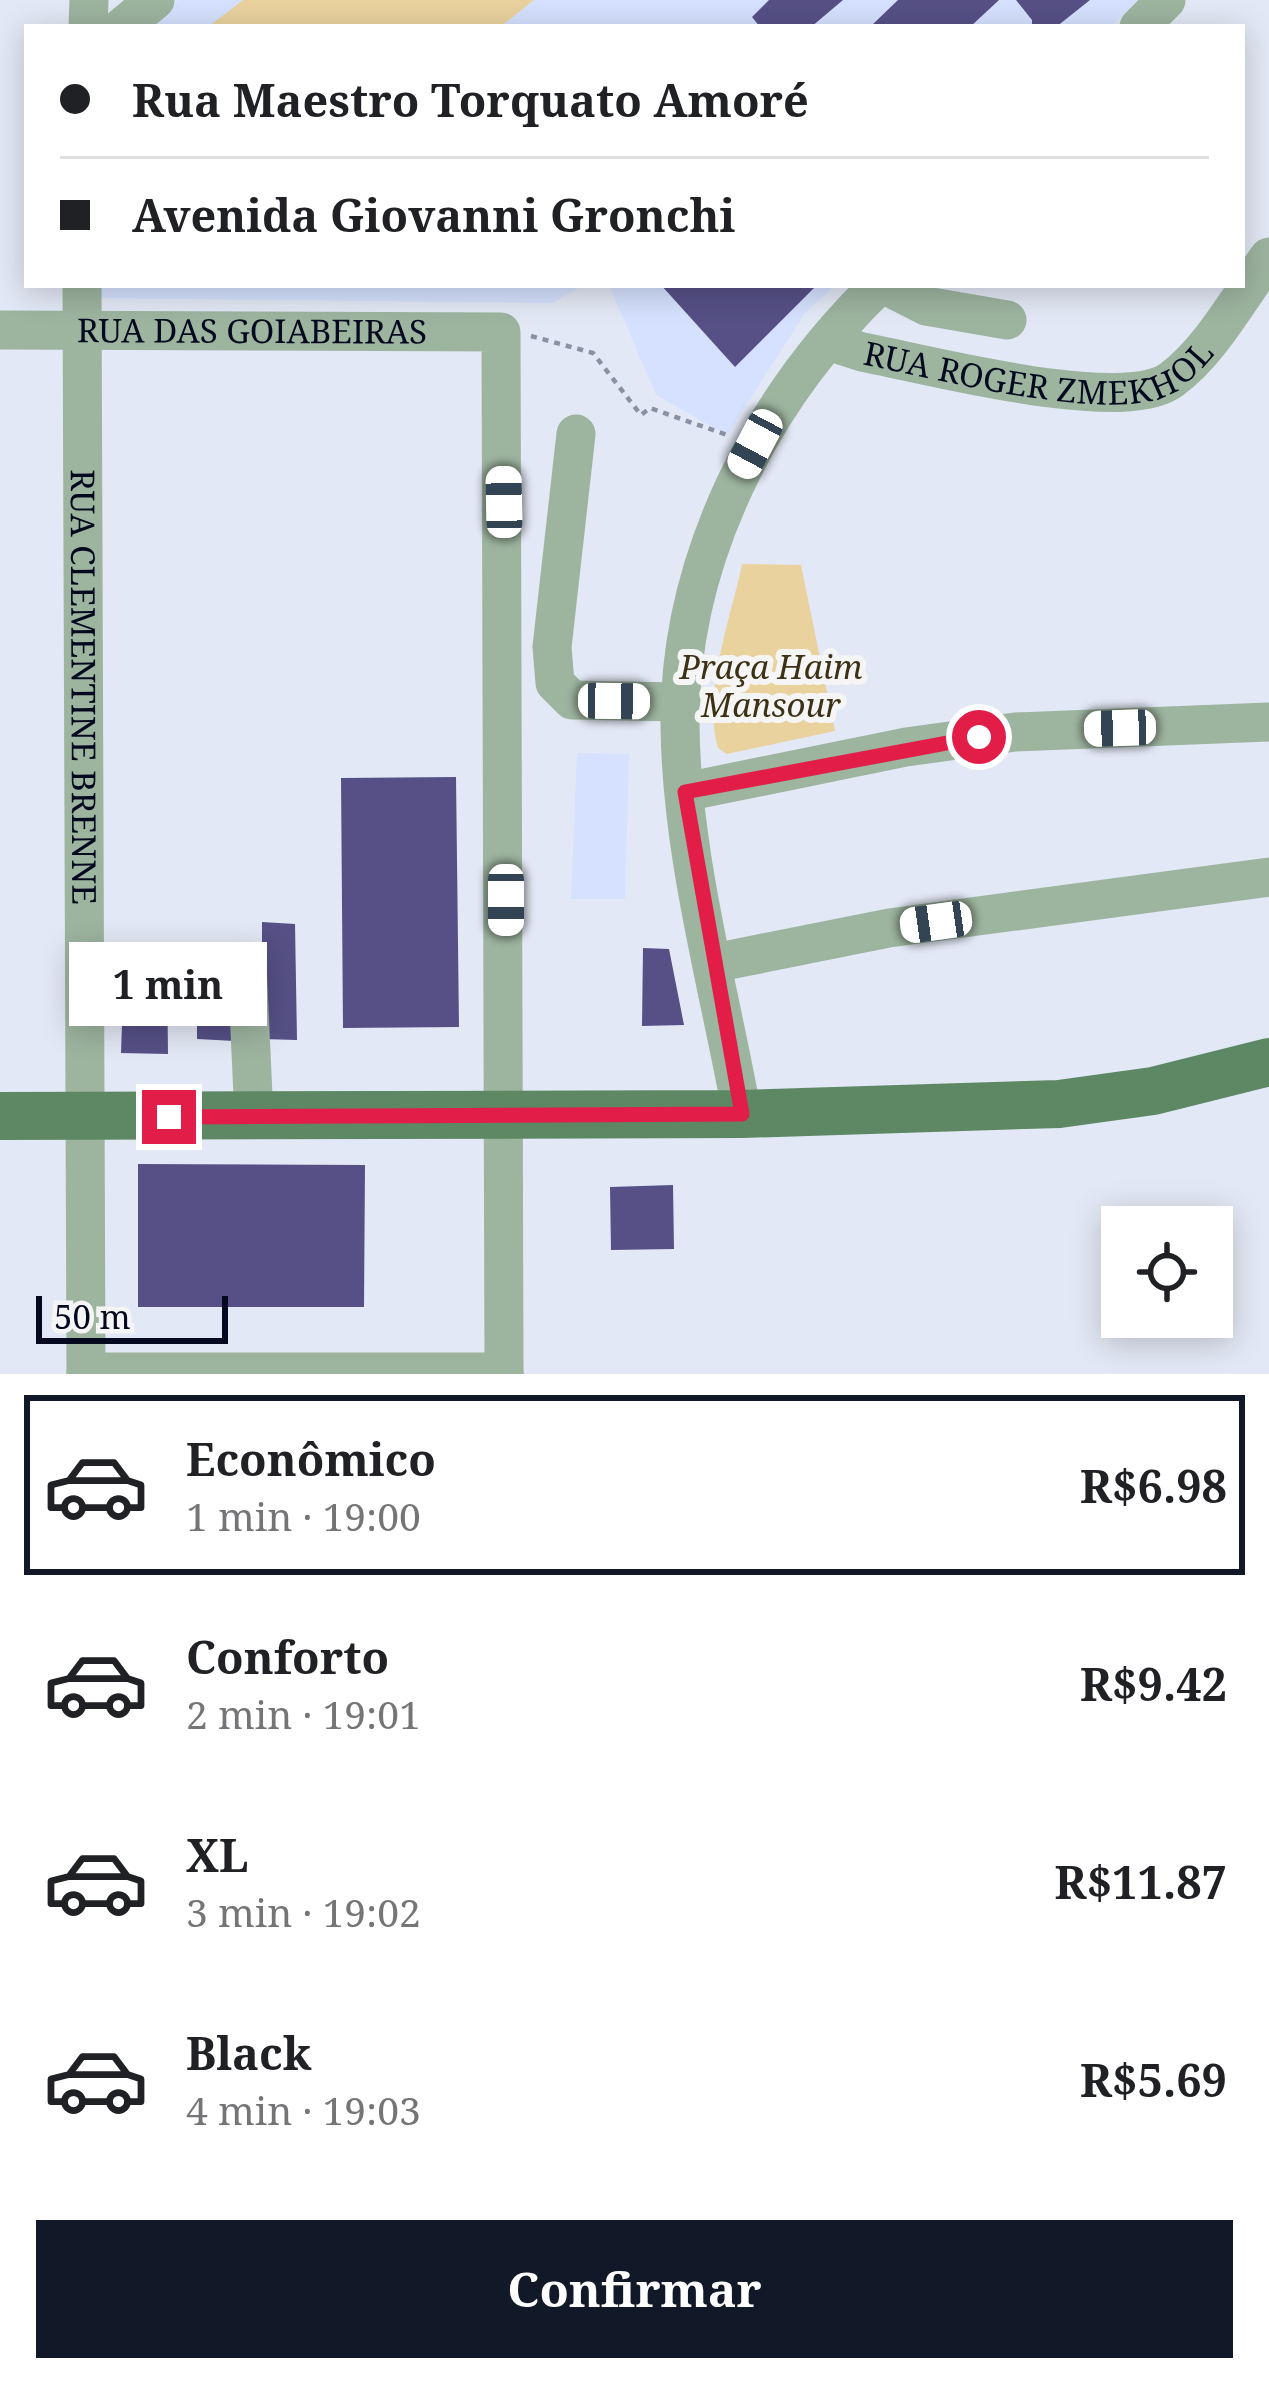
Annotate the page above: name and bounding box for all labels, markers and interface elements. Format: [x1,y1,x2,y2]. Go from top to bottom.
text: Rua Maestro Torquato Amoré [132,69,809,130]
text: Avenida Giovanni Gronchi [132,184,735,245]
street label: RUA DAS GOIABEIRAS [77,307,427,354]
street label: RUA ROGER ZMEKHOL [849,311,1211,369]
text: RUA ROGER ZMEKHOL [860,330,1223,415]
car [722,404,788,484]
car [485,466,523,538]
street label: RUA CLEMENTINE BRENNE [61,469,107,905]
park label: Praça Haim Mansour [679,644,863,727]
car [578,682,650,720]
car [1083,709,1157,747]
route start [952,710,1006,764]
car [488,864,524,936]
car [898,899,974,945]
callout: 1 min [70,943,268,1027]
text: 1 min [113,957,223,1010]
route end [142,1090,196,1144]
map controls [1101,1206,1233,1338]
button: locate [1101,1206,1233,1338]
scale bar [36,1290,228,1343]
text: 50 m [54,1294,131,1339]
text: Econômico [186,1428,436,1489]
icon: car [42,1431,150,1539]
text: R$6.98 [1080,1455,1227,1516]
text: 1 min · 19:00 [186,1489,421,1542]
text: Conforto [186,1626,389,1687]
icon: car [42,1629,150,1737]
text: R$9.42 [1080,1653,1227,1714]
text: 2 min · 19:01 [186,1687,421,1740]
text: XL [186,1824,248,1885]
icon: car [42,1827,150,1935]
text: R$11.87 [1055,1851,1227,1912]
text: 3 min · 19:02 [186,1885,421,1938]
text: Black [186,2022,311,2083]
icon: car [42,2025,150,2133]
text: R$5.69 [1080,2049,1227,2110]
text: 4 min · 19:03 [186,2083,421,2136]
button: Confirmar [36,2220,1233,2358]

